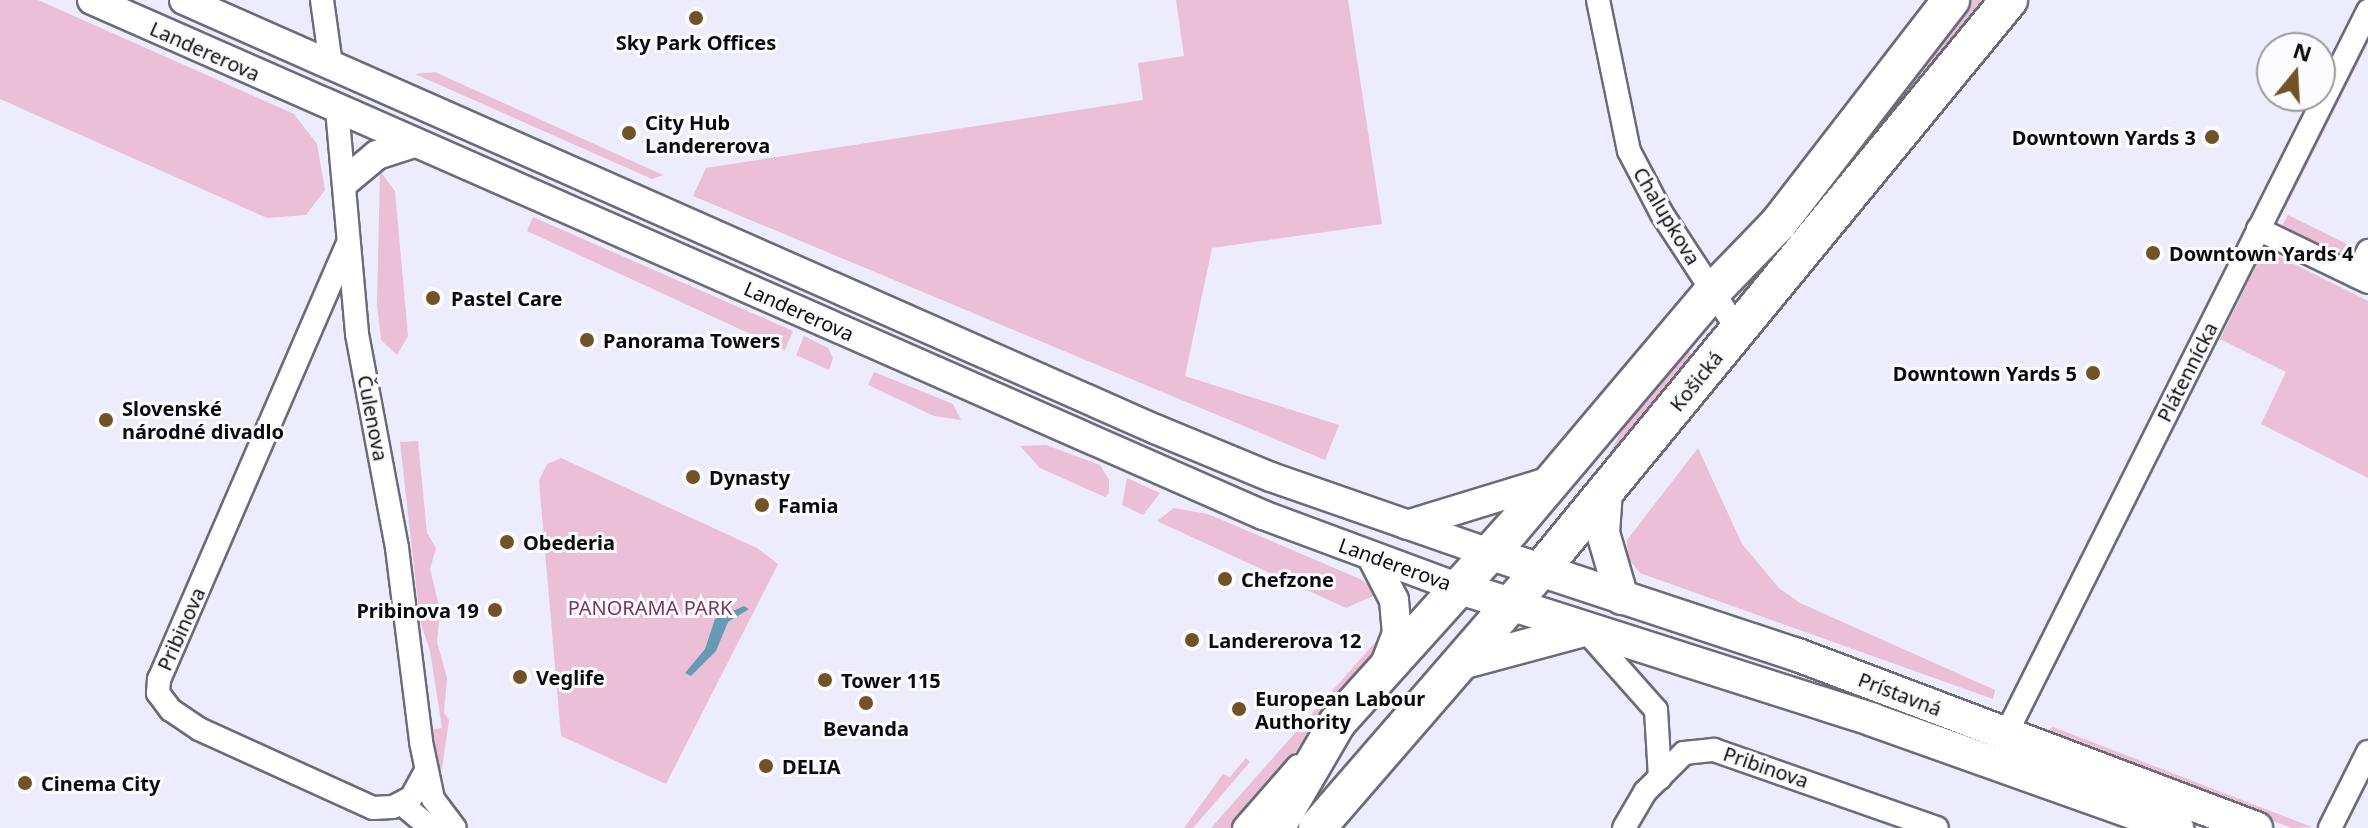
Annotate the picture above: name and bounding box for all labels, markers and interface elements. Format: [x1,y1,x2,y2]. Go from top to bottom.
marker: Sky Park Offices [687,9,705,27]
street label: Landererova [146,16,264,86]
place label: Sky Park Offices [616,30,776,54]
north arrow [2256,32,2336,112]
text: N [2290,34,2316,68]
place label: City Hub Landererova [645,110,770,157]
marker: City Hub Landererova [620,124,638,142]
place label: Downtown Yards 3 [2012,125,2196,149]
marker: Downtown Yards 3 [2203,128,2221,146]
street label: Chalupkova [1628,163,1706,269]
place label: Downtown Yards 4 [2169,241,2353,265]
marker: Downtown Yards 4 [2144,244,2162,262]
street label: Landererova [740,276,858,346]
place label: Pastel Care [451,286,563,310]
marker: Pastel Care [422,287,444,309]
street label: Plátennícka [2152,318,2222,426]
place label: Panorama Towers [603,328,780,352]
marker: Panorama Towers [578,331,596,349]
street label: Košická [1664,346,1728,416]
place label: Downtown Yards 5 [1893,361,2077,385]
marker: Downtown Yards 5 [2084,364,2102,382]
street label: Čulenova [353,373,393,463]
place label: Slovenské národné divadlo [122,396,284,443]
marker: Slovenské národné divadlo [97,411,115,429]
place label: Dynasty [709,465,790,489]
marker: Dynasty [684,468,702,486]
place label: Famia [778,493,838,517]
marker: Famia [753,496,771,514]
place label: Obederia [523,530,615,554]
marker: Obederia [498,533,516,551]
street label: Landererova [1336,533,1454,595]
place label: Chefzone [1241,567,1334,591]
marker: Chefzone [1216,570,1234,588]
street label: Pribinova [152,584,210,674]
park label: PANORAMA PARK [568,595,732,619]
place label: Pribinova 19 [356,598,479,622]
marker: Pribinova 19 [486,601,504,619]
place label: Landererova 12 [1208,628,1361,652]
marker: Landererova 12 [1183,631,1201,649]
place label: Veglife [536,665,605,689]
street label: Prístavná [1855,667,1945,721]
marker: Veglife [511,668,529,686]
place label: Tower 115 [841,668,941,692]
marker: Tower 115 [816,671,834,689]
place label: European Labour Authority [1255,686,1425,733]
marker: Bevanda [857,694,875,712]
marker: European Labour Authority [1230,700,1248,718]
place label: Bevanda [823,716,909,740]
street label: Pribinova [1720,741,1812,793]
place label: DELIA [782,754,841,778]
marker: DELIA [757,757,775,775]
place label: Cinema City [41,771,160,795]
marker: Cinema City [16,774,34,792]

